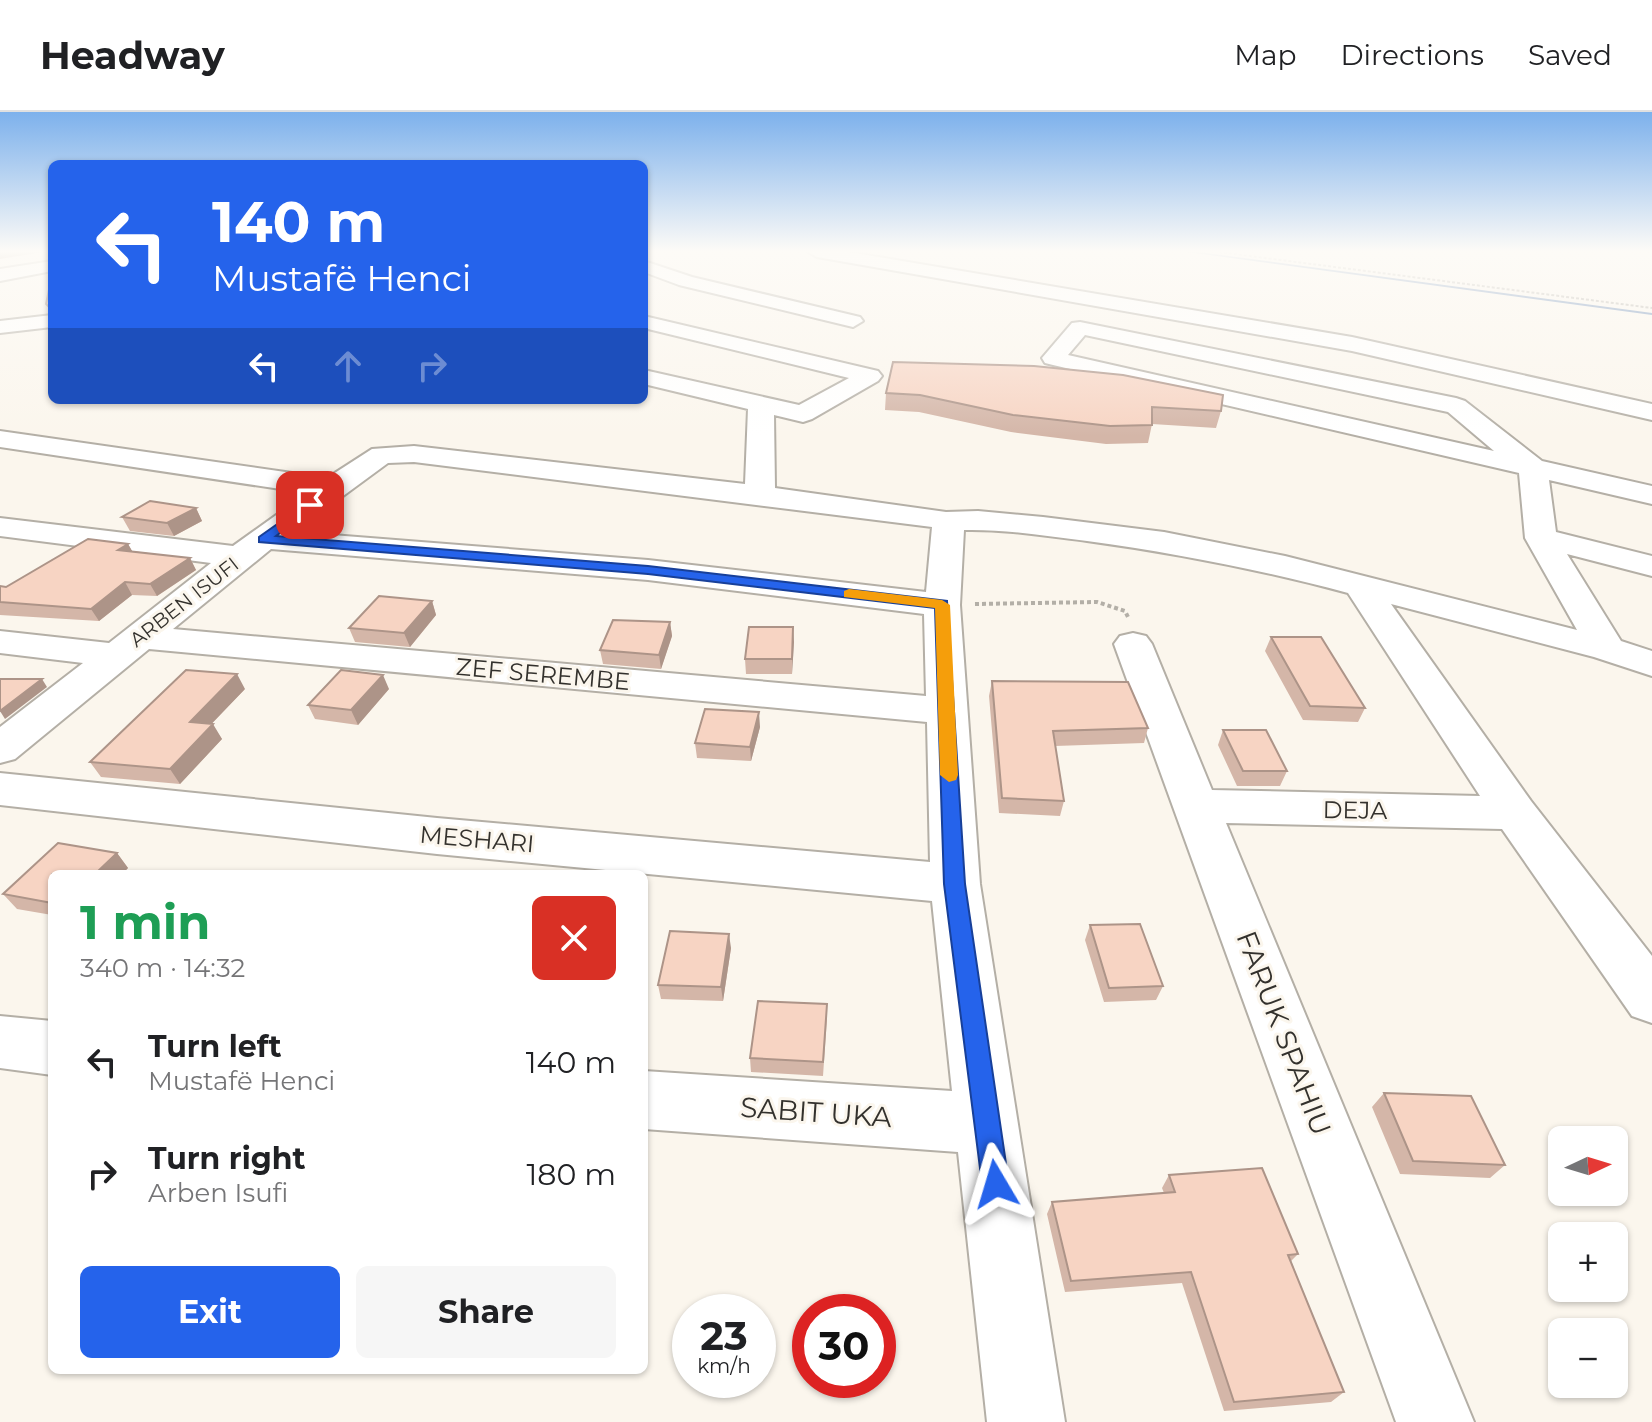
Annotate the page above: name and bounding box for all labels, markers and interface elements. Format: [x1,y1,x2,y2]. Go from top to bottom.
text: Headway [40,32,225,79]
text: Map [1234,38,1296,72]
text: Directions [1340,38,1484,72]
text: Saved [1528,38,1612,72]
text: 140 m [212,188,385,256]
icon: left [80,192,184,296]
text: Mustafë Henci [212,256,471,300]
icon: left [242,344,286,388]
icon: ahead [326,344,370,388]
icon: right [410,344,454,388]
pin [276,471,344,539]
icon: arrive [288,483,332,527]
street label: ARBEN ISUFI [125,552,243,652]
street label: ZEF SEREMBE [455,652,631,696]
street label: DEJA [1322,795,1388,825]
street label: MESHARI [418,820,536,858]
text: 1 min [80,893,210,951]
button: close [532,896,616,980]
street label: FARUK SPAHIU [1229,926,1339,1140]
text: 340 m · 14:32 [80,952,245,984]
text: Turn left [148,1028,281,1065]
icon: left [80,1040,124,1084]
text: 140 m [526,1044,616,1081]
text: Mustafë Henci [148,1065,335,1097]
street label: SABIT UKA [739,1090,894,1134]
north arrow [1548,1126,1628,1206]
map controls [1548,1126,1628,1398]
text: Turn right [148,1140,305,1177]
position arrow [954,1142,1038,1226]
icon: right [80,1152,124,1196]
text: 180 m [526,1156,616,1193]
text: Arben Isufi [148,1177,288,1209]
button: + [1548,1222,1628,1302]
button: Exit [80,1266,340,1358]
button: Share [356,1266,616,1358]
speed limit sign: 30 [792,1294,896,1398]
text: 23 [700,1311,748,1360]
button: − [1548,1318,1628,1398]
text: km/h [697,1354,751,1378]

